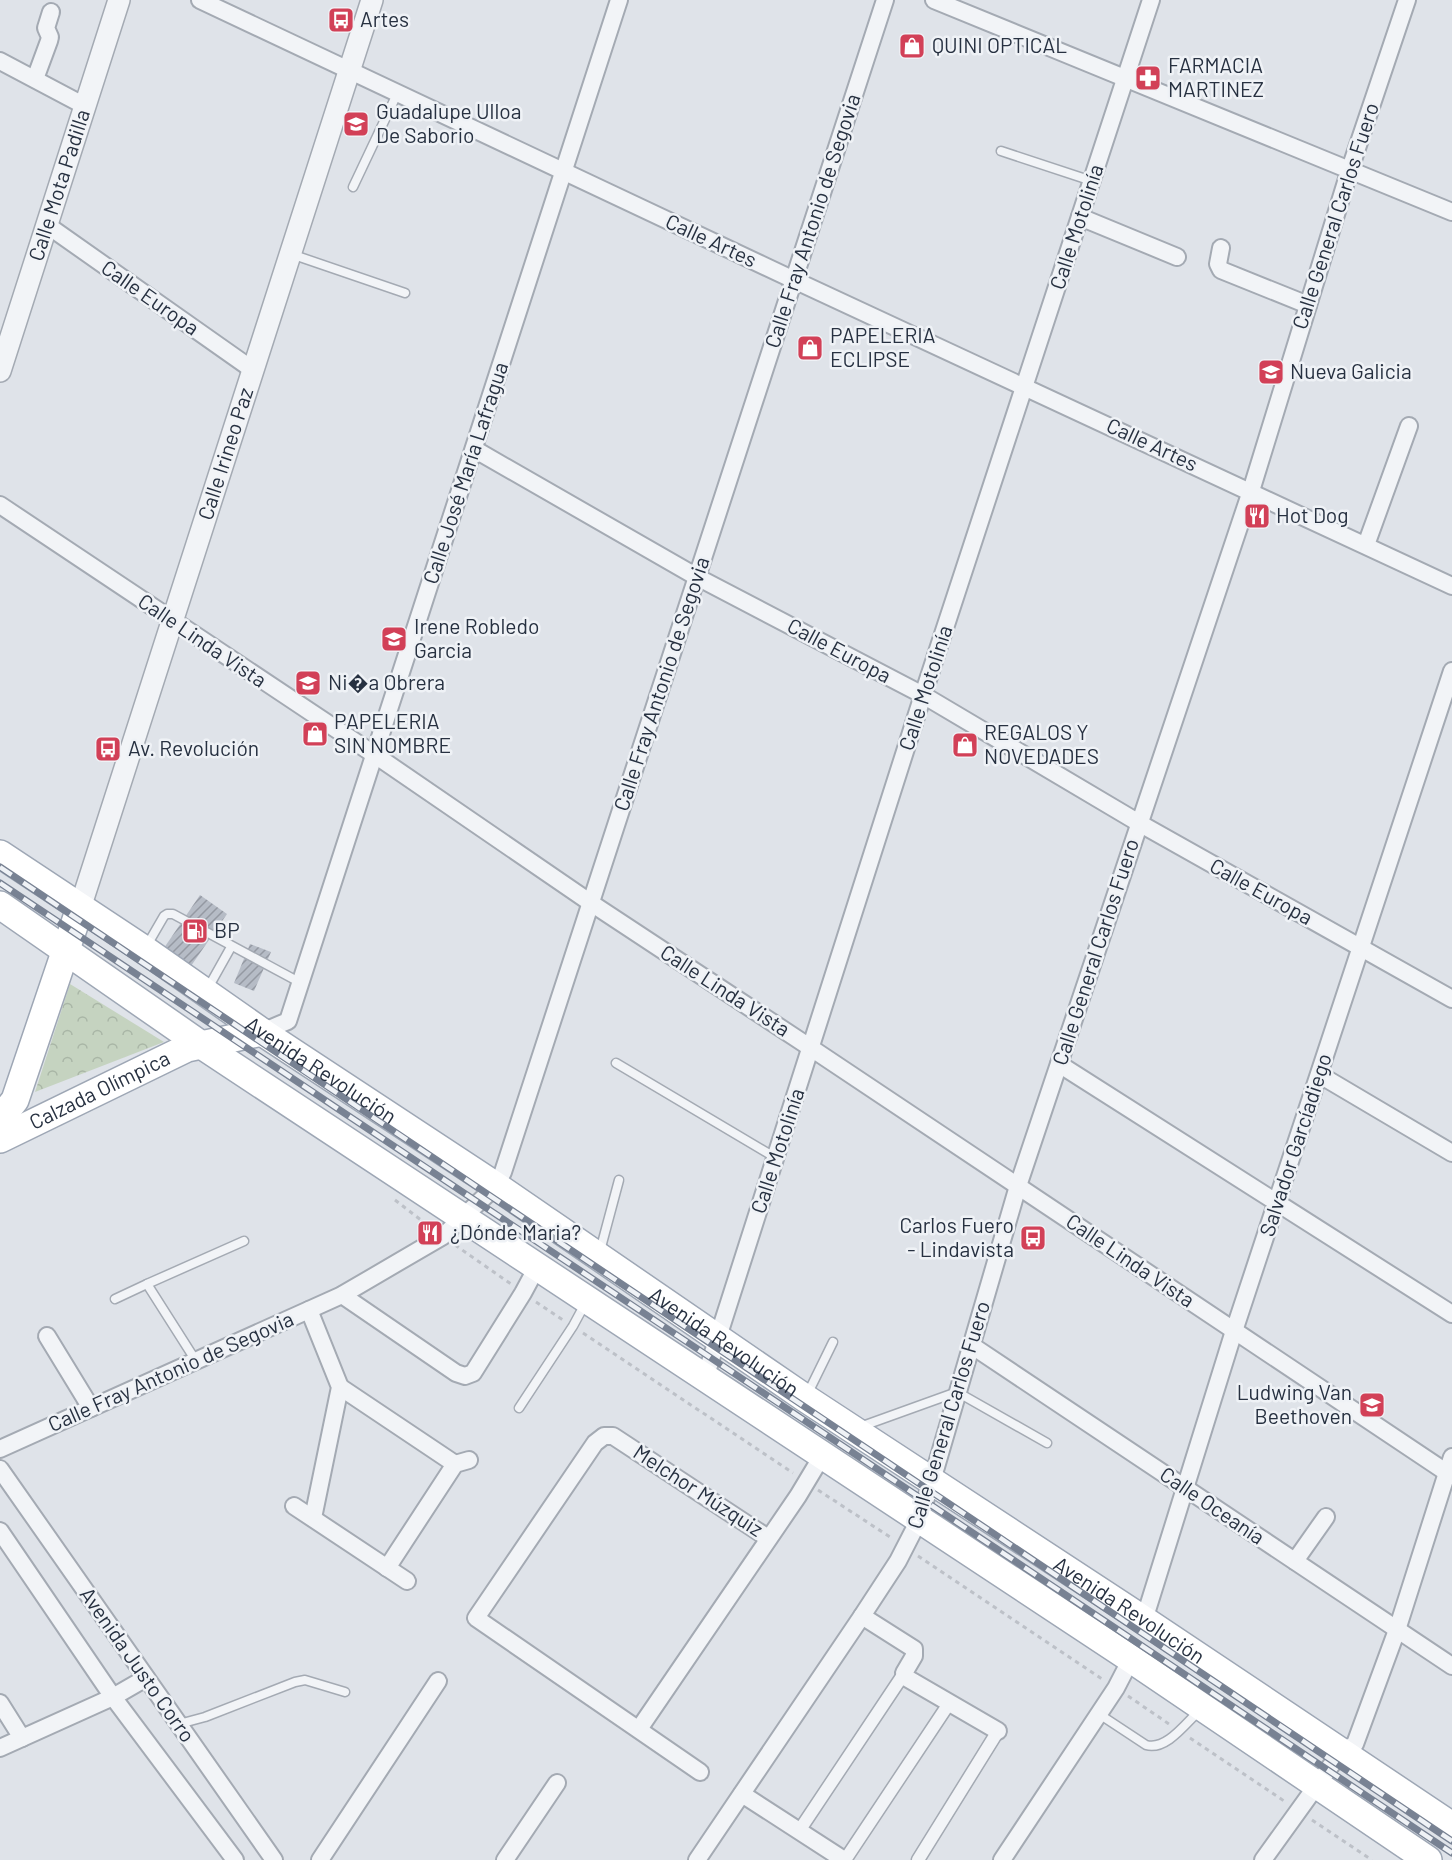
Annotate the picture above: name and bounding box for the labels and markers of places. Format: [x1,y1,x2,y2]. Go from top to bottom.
bus stop icon: Artes [326,5,356,35]
place label: Artes [360,6,409,31]
shop icon: QUINI OPTICAL [897,31,927,61]
place label: QUINI OPTICAL [932,32,1067,57]
place label: FARMACIA MARTINEZ [1168,52,1264,101]
pharmacy icon: FARMACIA MARTINEZ [1133,63,1163,93]
place label: Guadalupe Ulloa De Saborio [376,98,521,147]
school or university icon: Guadalupe Ulloa De Saborio [341,109,371,139]
place label: PAPELERIA ECLIPSE [830,322,936,371]
shop icon: PAPELERIA ECLIPSE [795,333,825,363]
school or university icon: Nueva Galicia [1256,357,1286,387]
place label: Nueva Galicia [1290,358,1412,383]
restaurant icon: Hot Dog [1242,501,1272,531]
place label: Hot Dog [1276,502,1349,527]
place label: Irene Robledo Garcia [414,613,539,662]
school or university icon: Irene Robledo Garcia [379,624,409,654]
school or university icon: Ni�a Obrera [293,668,323,698]
place label: Ni�a Obrera [328,669,445,694]
place label: PAPELERIA SIN NOMBRE [334,708,451,757]
shop icon: PAPELERIA SIN NOMBRE [300,719,330,749]
place label: REGALOS Y NOVEDADES [984,719,1099,768]
shop icon: REGALOS Y NOVEDADES [950,730,980,760]
bus stop icon: Av. Revolución [93,734,123,764]
place label: Av. Revolución [128,735,259,760]
fuel station icon: BP [180,916,210,946]
place label: BP [214,917,240,942]
place label: Carlos Fuero - Lindavista [899,1212,1014,1261]
restaurant icon: ¿Dónde Maria? [415,1218,445,1248]
place label: ¿Dónde Maria? [450,1219,581,1244]
bus stop icon: Carlos Fuero - Lindavista [1018,1223,1048,1253]
place label: Ludwing Van Beethoven [1237,1379,1352,1428]
school or university icon: Ludwing Van Beethoven [1357,1390,1387,1420]

